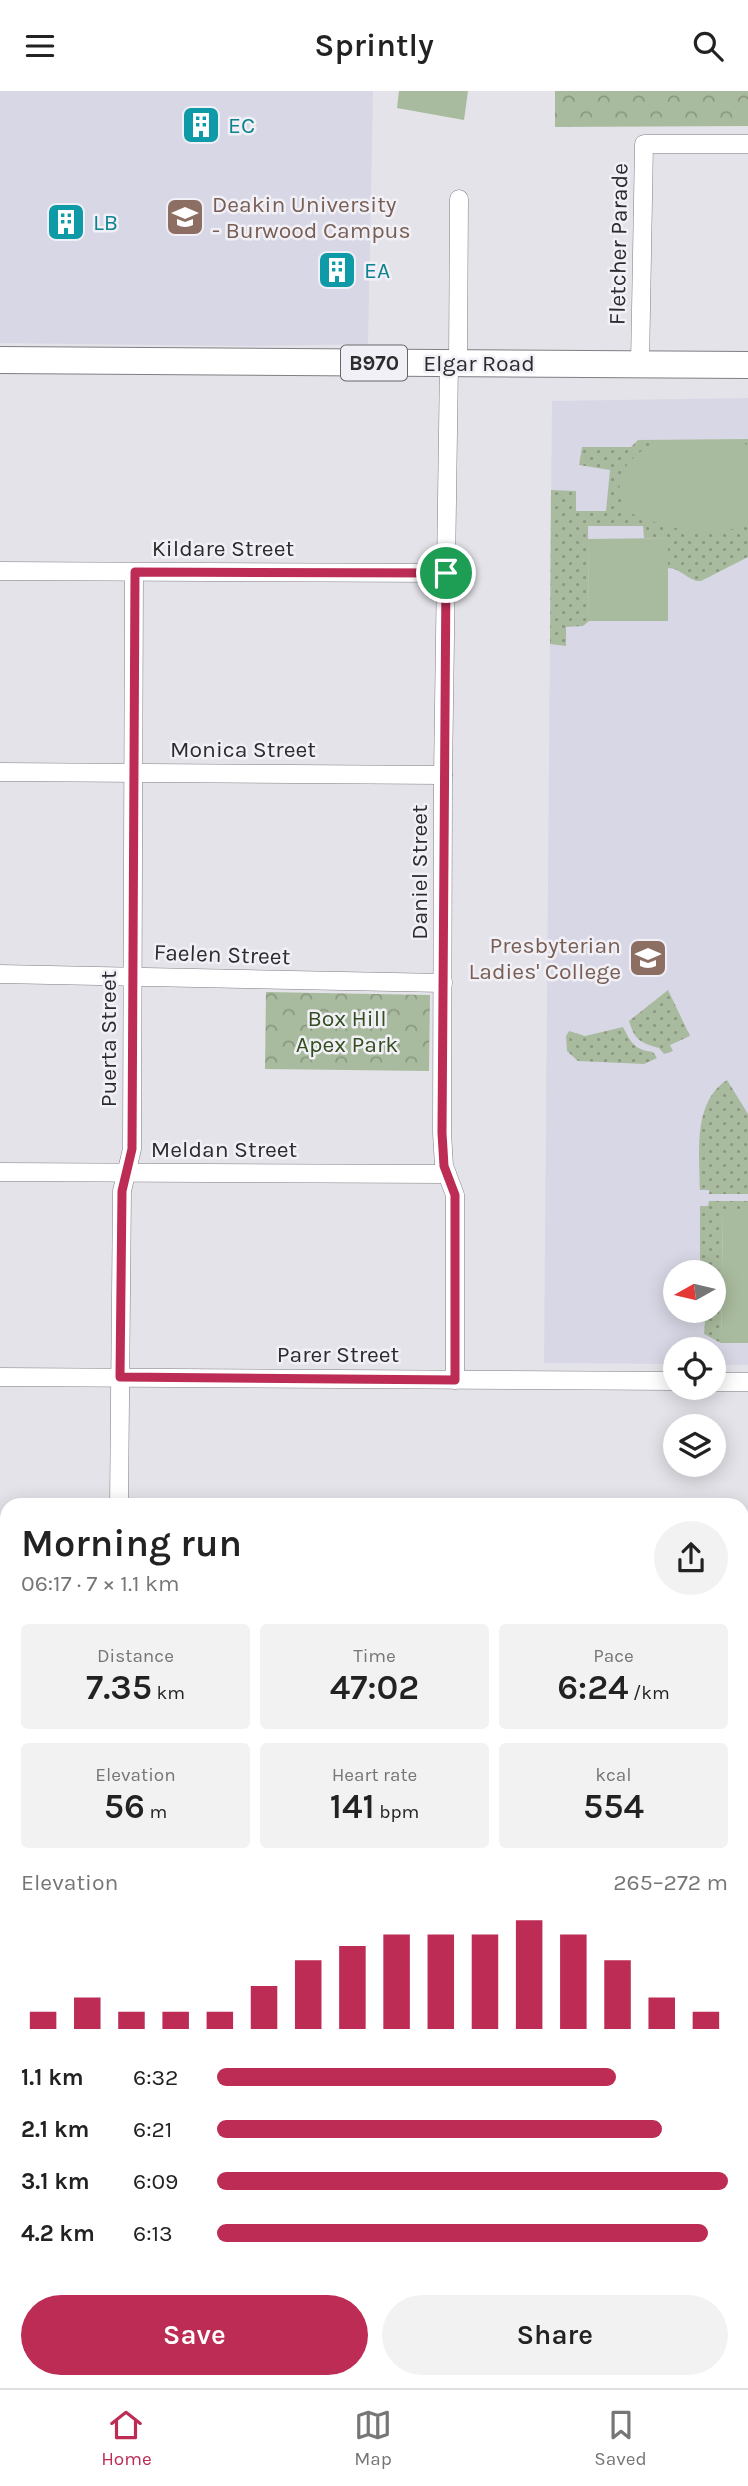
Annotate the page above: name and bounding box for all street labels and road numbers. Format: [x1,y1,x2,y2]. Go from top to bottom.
street label: Fletcher Parade [604,163,633,325]
road number: B970 [341,345,407,381]
street label: Elgar Road [423,350,535,377]
street label: Kildare Street [152,535,294,562]
street label: Monica Street [170,736,316,763]
street label: Daniel Street [406,804,433,940]
street label: Faelen Street [153,939,291,970]
street label: Puerta Street [95,970,122,1107]
street label: Meldan Street [151,1136,298,1163]
street label: Parer Street [277,1341,400,1368]

